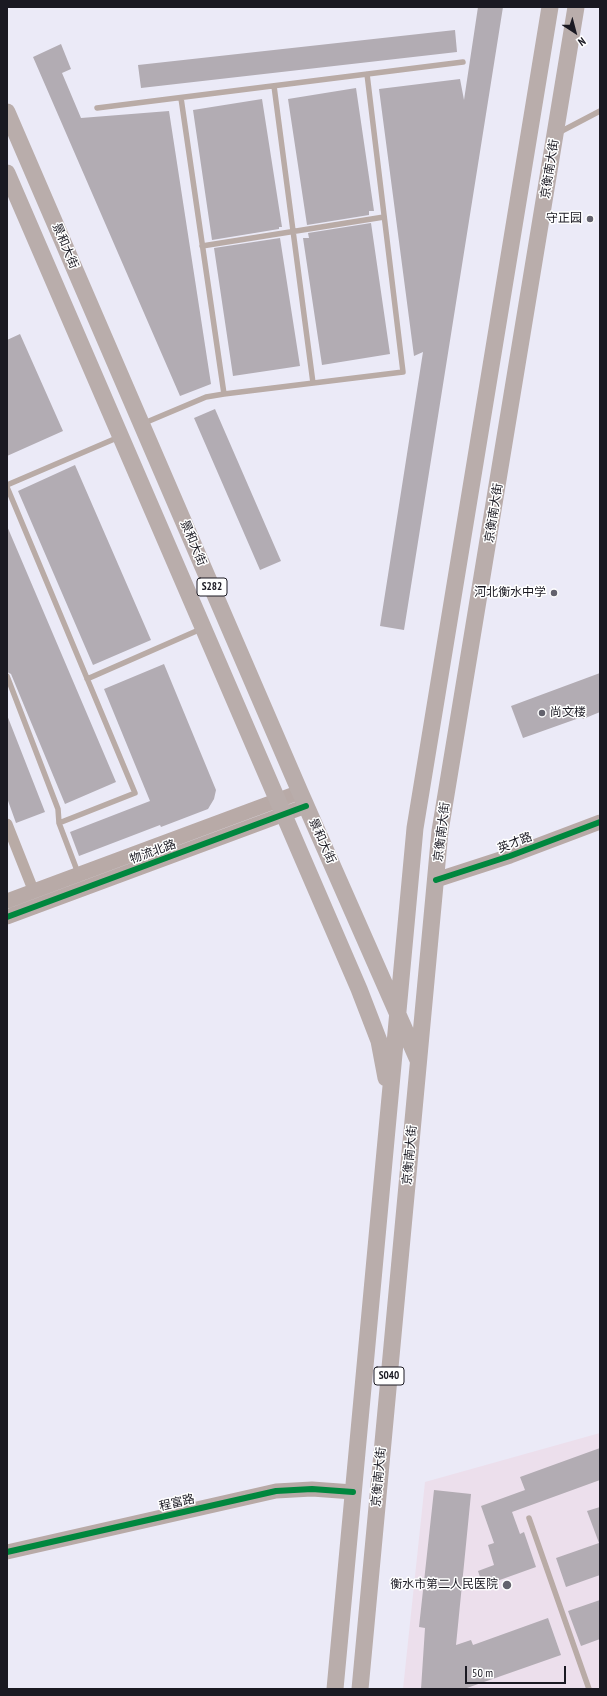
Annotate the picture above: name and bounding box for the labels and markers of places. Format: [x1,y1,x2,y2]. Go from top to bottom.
place label: 守正园 [546,212,582,226]
marker: 守正园 [585,214,595,224]
place label: 河北衡水中学 [474,586,546,600]
marker: 河北衡水中学 [549,588,559,598]
place label: 尚文楼 [550,706,586,720]
marker: 尚文楼 [537,708,547,718]
place label: 衡水市第二人民医院 [390,1578,498,1592]
marker: 衡水市第二人民医院 [501,1579,513,1591]

